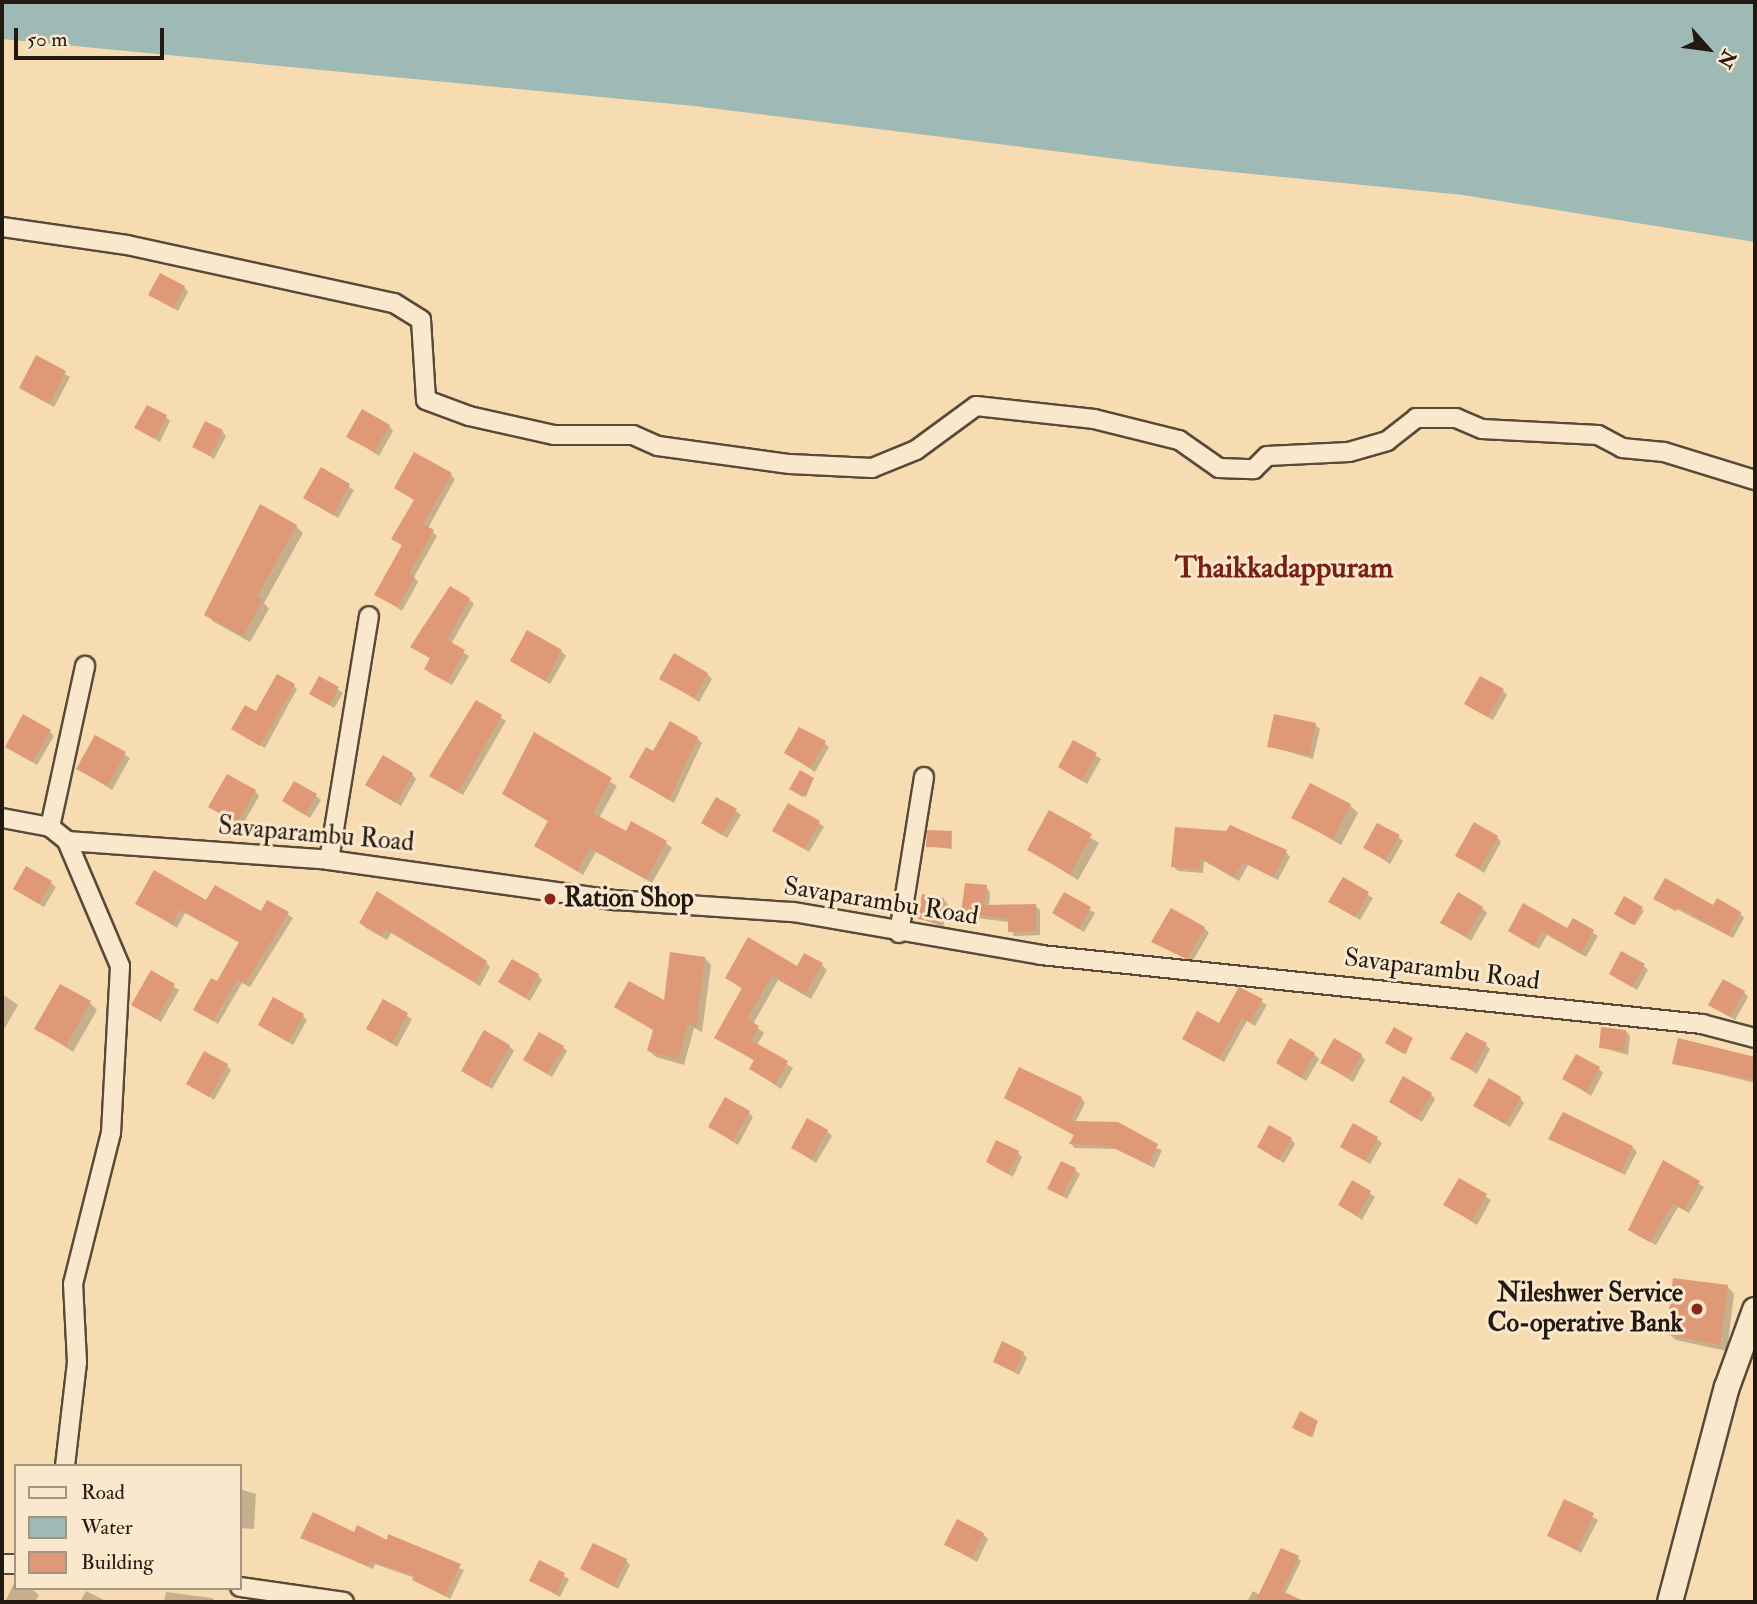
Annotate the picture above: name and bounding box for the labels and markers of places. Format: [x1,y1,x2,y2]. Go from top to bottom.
place label: Ration Shop [564,883,694,915]
marker: Ration Shop [542,891,558,907]
place label: Nileshwer Service Co-operative Bank [1487,1278,1683,1340]
marker: Nileshwer Service Co-operative Bank [1689,1301,1705,1317]

